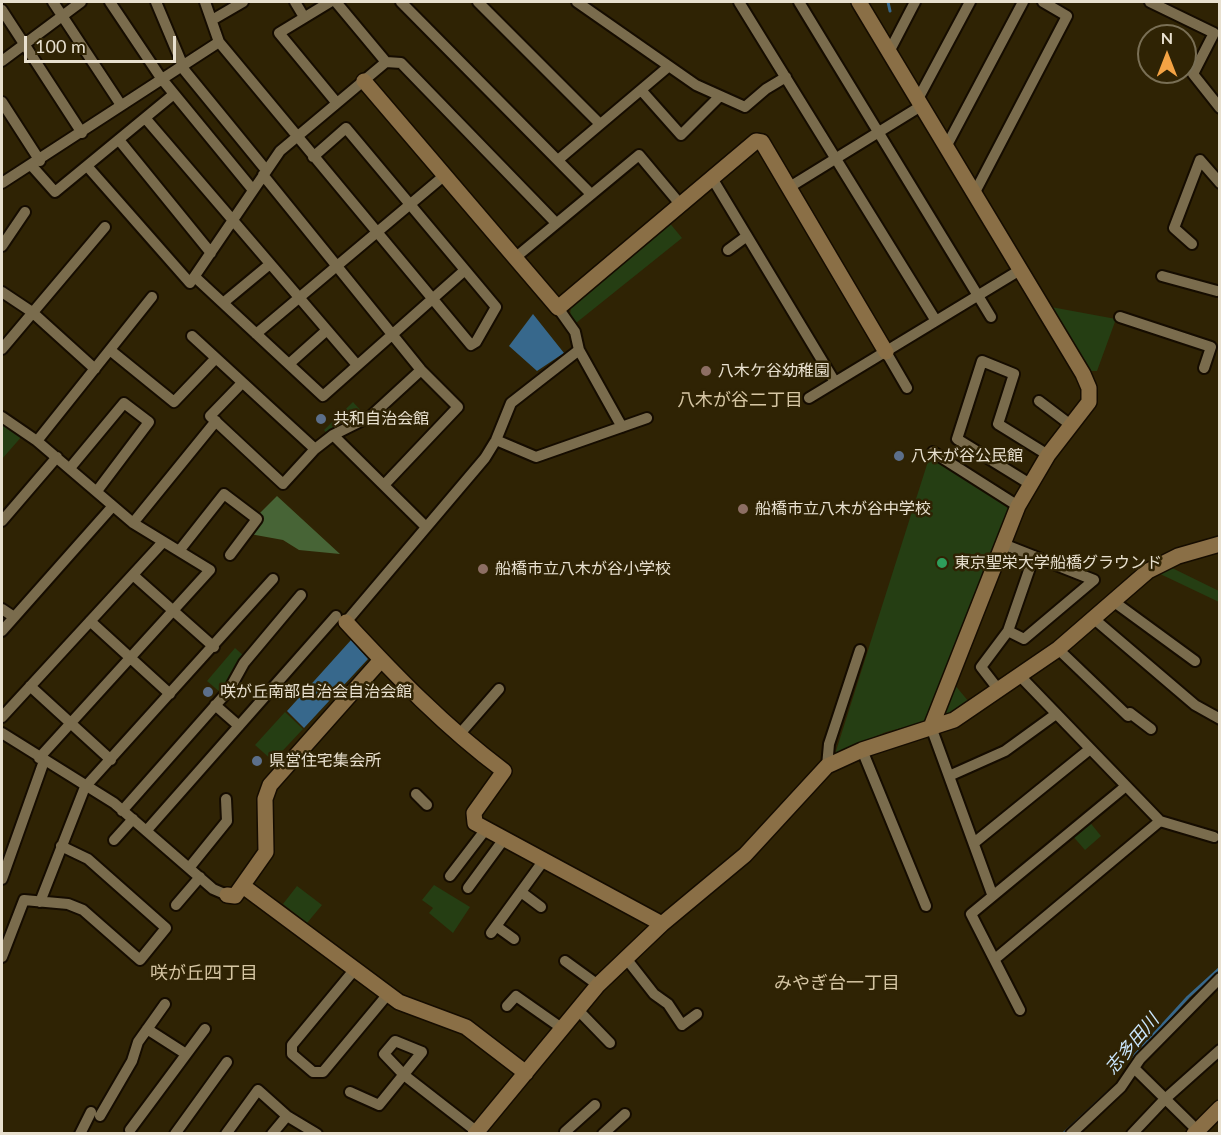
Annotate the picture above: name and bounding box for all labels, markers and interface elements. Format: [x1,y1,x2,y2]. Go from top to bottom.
scale bar [27,24,178,62]
north arrow [1137,24,1197,84]
text: N [1161,28,1173,47]
text: 100 m [35,35,86,57]
place label: 八木ケ谷幼稚園 [718,361,830,381]
marker: 八木ケ谷幼稚園 [699,364,713,378]
district label: 八木が谷二丁目 [677,389,803,411]
place label: 共和自治会館 [333,409,429,429]
marker: 共和自治会館 [314,412,328,426]
place label: 八木が谷公民館 [911,446,1023,466]
marker: 八木が谷公民館 [892,449,906,463]
place label: 船橋市立八木が谷中学校 [755,499,931,519]
marker: 船橋市立八木が谷中学校 [736,502,750,516]
place label: 東京聖栄大学船橋グラウンド [954,553,1162,573]
marker: 東京聖栄大学船橋グラウンド [935,556,949,570]
place label: 船橋市立八木が谷小学校 [495,559,671,579]
marker: 船橋市立八木が谷小学校 [476,562,490,576]
place label: 咲が丘南部自治会自治会館 [220,682,412,702]
marker: 咲が丘南部自治会自治会館 [201,685,215,699]
place label: 県営住宅集会所 [269,751,381,771]
marker: 県営住宅集会所 [250,754,264,768]
district label: 咲が丘四丁目 [150,962,258,984]
district label: みやぎ台一丁目 [774,972,900,994]
water label: 志多田川 [1101,1009,1163,1079]

